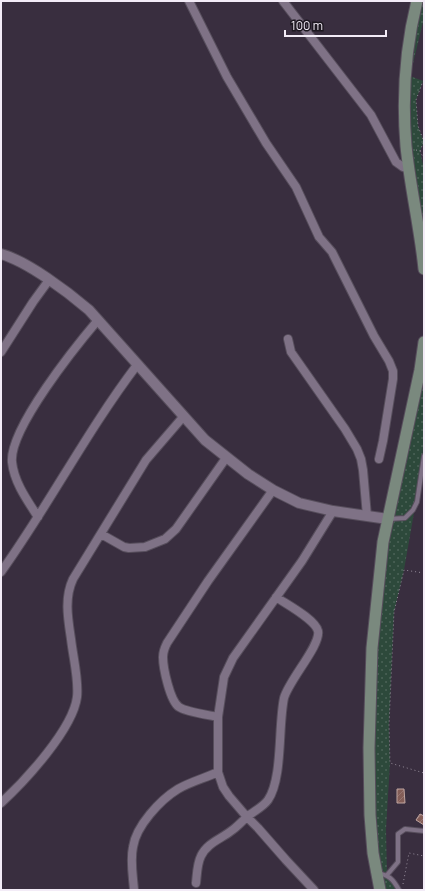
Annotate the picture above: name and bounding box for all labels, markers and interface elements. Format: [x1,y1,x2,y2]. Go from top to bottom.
scale bar [285,12,386,38]
text: 100 m [291,17,323,34]

